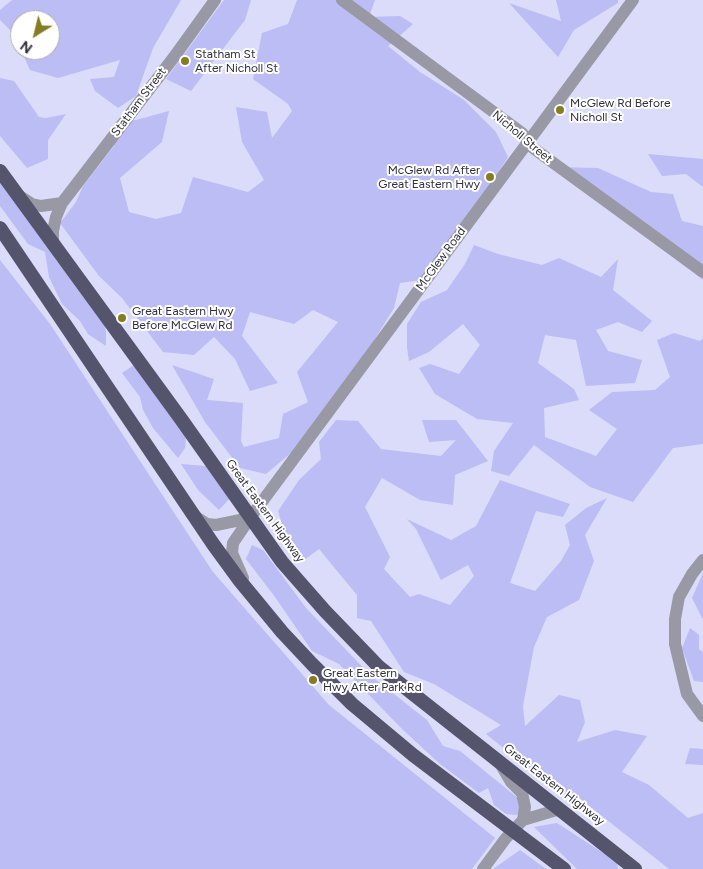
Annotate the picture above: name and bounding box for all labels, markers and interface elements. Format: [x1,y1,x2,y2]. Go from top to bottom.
north arrow [10,10,60,60]
text: N [17,37,36,57]
place label: Statham St After Nicholl St [195,47,278,75]
marker: Statham St After Nicholl St [179,55,191,67]
street label: Statham Street [109,65,169,139]
place label: McGlew Rd Before Nicholl St [570,96,671,124]
marker: McGlew Rd Before Nicholl St [554,104,566,116]
street label: Nicholl Street [489,108,555,166]
place label: McGlew Rd After Great Eastern Hwy [378,163,480,191]
marker: McGlew Rd After Great Eastern Hwy [484,171,496,183]
street label: McGlew Road [413,225,469,293]
place label: Great Eastern Hwy Before McGlew Rd [132,304,234,332]
marker: Great Eastern Hwy Before McGlew Rd [116,312,128,324]
street label: Great Eastern Highway [223,457,307,565]
place label: Great Eastern Hwy After Park Rd [323,666,422,694]
marker: Great Eastern Hwy After Park Rd [307,674,319,686]
street label: Great Eastern Highway [501,741,607,829]

